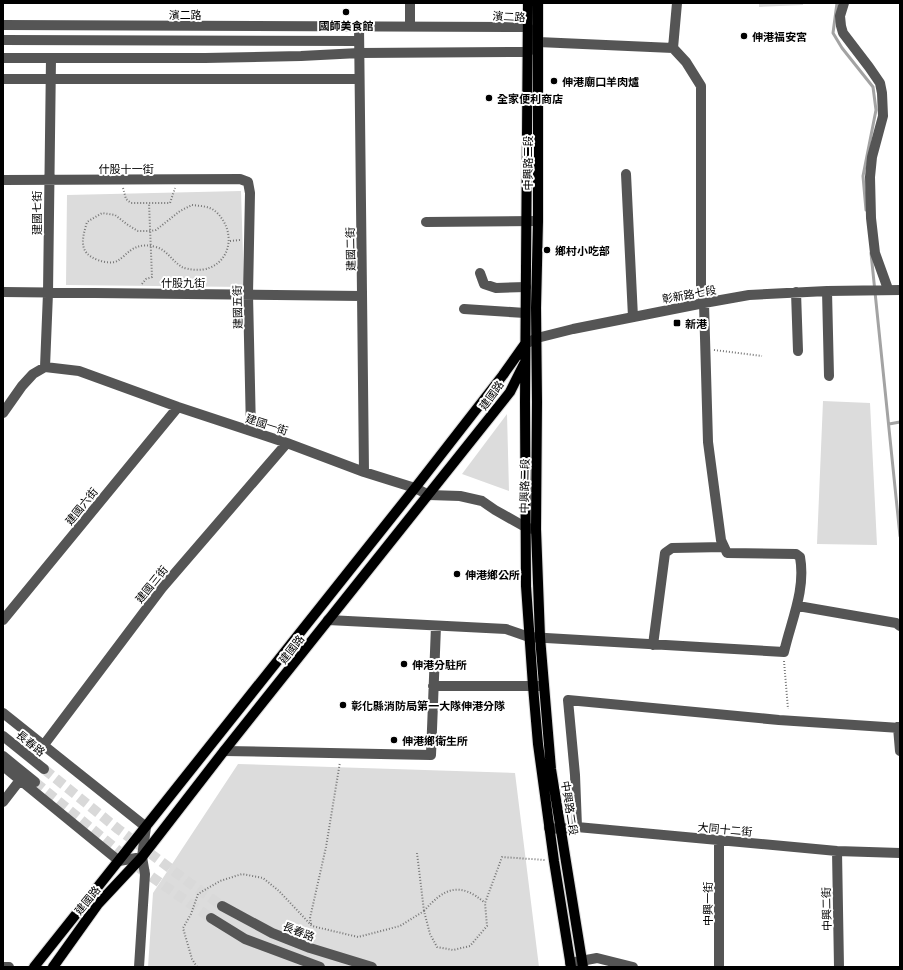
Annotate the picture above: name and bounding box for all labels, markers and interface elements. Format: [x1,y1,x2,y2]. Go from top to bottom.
street label: 濱二路 [169,7,202,22]
marker: 國師美食館 [341,7,351,17]
street label: 濱二路 [492,8,526,24]
place label: 國師美食館 [319,18,374,33]
place label: 伸港福安宮 [752,29,807,44]
marker: 伸港福安宮 [739,31,749,41]
place label: 伸港廟口羊肉爐 [562,74,639,89]
marker: 伸港廟口羊肉爐 [549,76,559,86]
place label: 全家便利商店 [497,91,563,106]
marker: 全家便利商店 [484,93,494,103]
street label: 中興路二段 [520,136,535,191]
street label: 什股十一街 [99,161,154,176]
street label: 建國七街 [29,191,44,235]
street label: 建國二街 [342,227,358,271]
place label: 鄉村小吃部 [555,243,610,258]
marker: 鄉村小吃部 [542,245,552,255]
street label: 什股九街 [161,275,205,290]
street label: 彰新路七段 [661,282,717,306]
street label: 建國五街 [229,285,245,329]
place label: 新港 [685,316,707,331]
marker: 新港 [672,318,682,328]
street label: 建國路 [475,377,507,413]
street label: 建國一街 [244,410,290,438]
street label: 中興路二段 [516,458,532,514]
street label: 建國六街 [61,484,101,528]
street label: 建國三街 [131,562,171,606]
place label: 伸港鄉公所 [465,567,520,582]
marker: 伸港鄉公所 [452,569,462,579]
street label: 建國路 [275,631,307,667]
place label: 伸港分駐所 [412,657,467,672]
marker: 伸港分駐所 [399,659,409,669]
place label: 彰化縣消防局第一大隊伸港分隊 [351,698,505,713]
marker: 彰化縣消防局第一大隊伸港分隊 [338,700,348,710]
street label: 長春路 [13,727,49,759]
place label: 伸港鄉衛生所 [402,733,468,748]
marker: 伸港鄉衛生所 [389,735,399,745]
street label: 中興路二段 [558,780,582,836]
street label: 大同十二街 [697,819,753,839]
street label: 建國路 [71,882,103,918]
street label: 中興一街 [700,882,715,926]
street label: 中興二街 [818,887,834,931]
street label: 長春路 [281,918,317,944]

